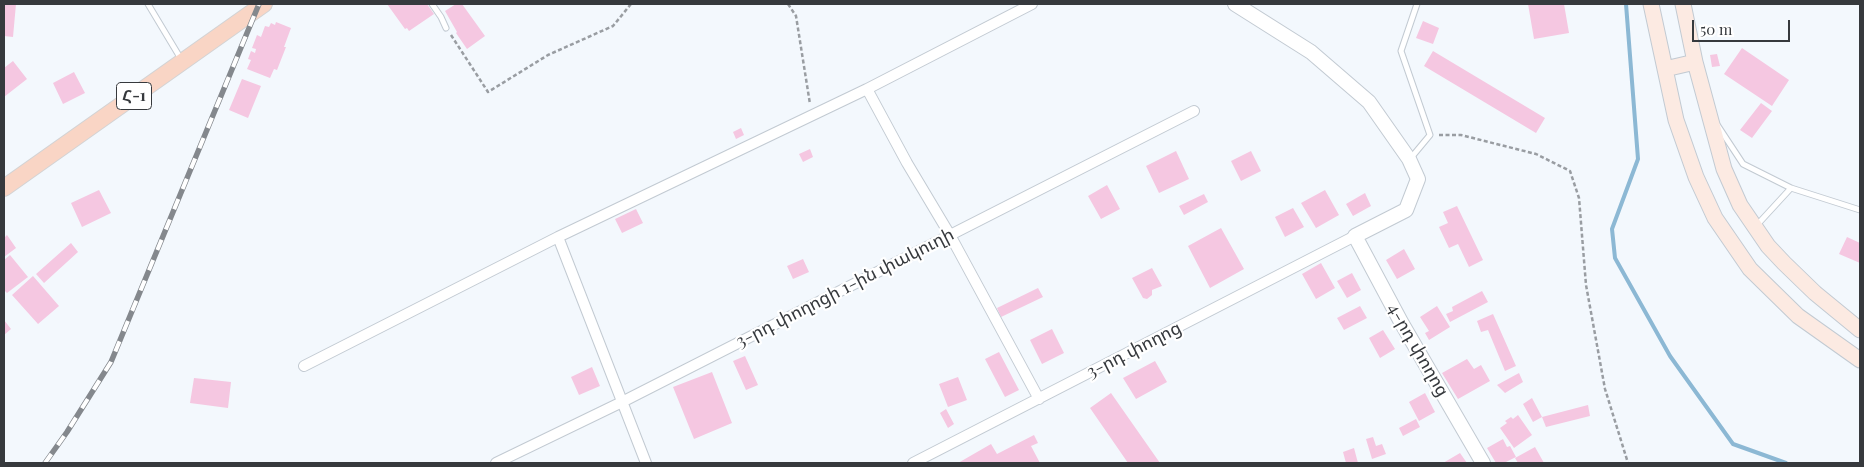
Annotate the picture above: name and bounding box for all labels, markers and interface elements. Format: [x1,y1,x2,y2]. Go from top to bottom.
scale bar [1694,10,1792,42]
text: 50 m [1700,19,1732,39]
road number: Հ-1 [116,82,152,110]
street label: 3-րդ փողոցի 1-ին փակուղի [732,223,958,353]
street label: 4-րդ փողոց [1383,300,1453,400]
street label: 3-րդ փողոց [1083,317,1185,383]

